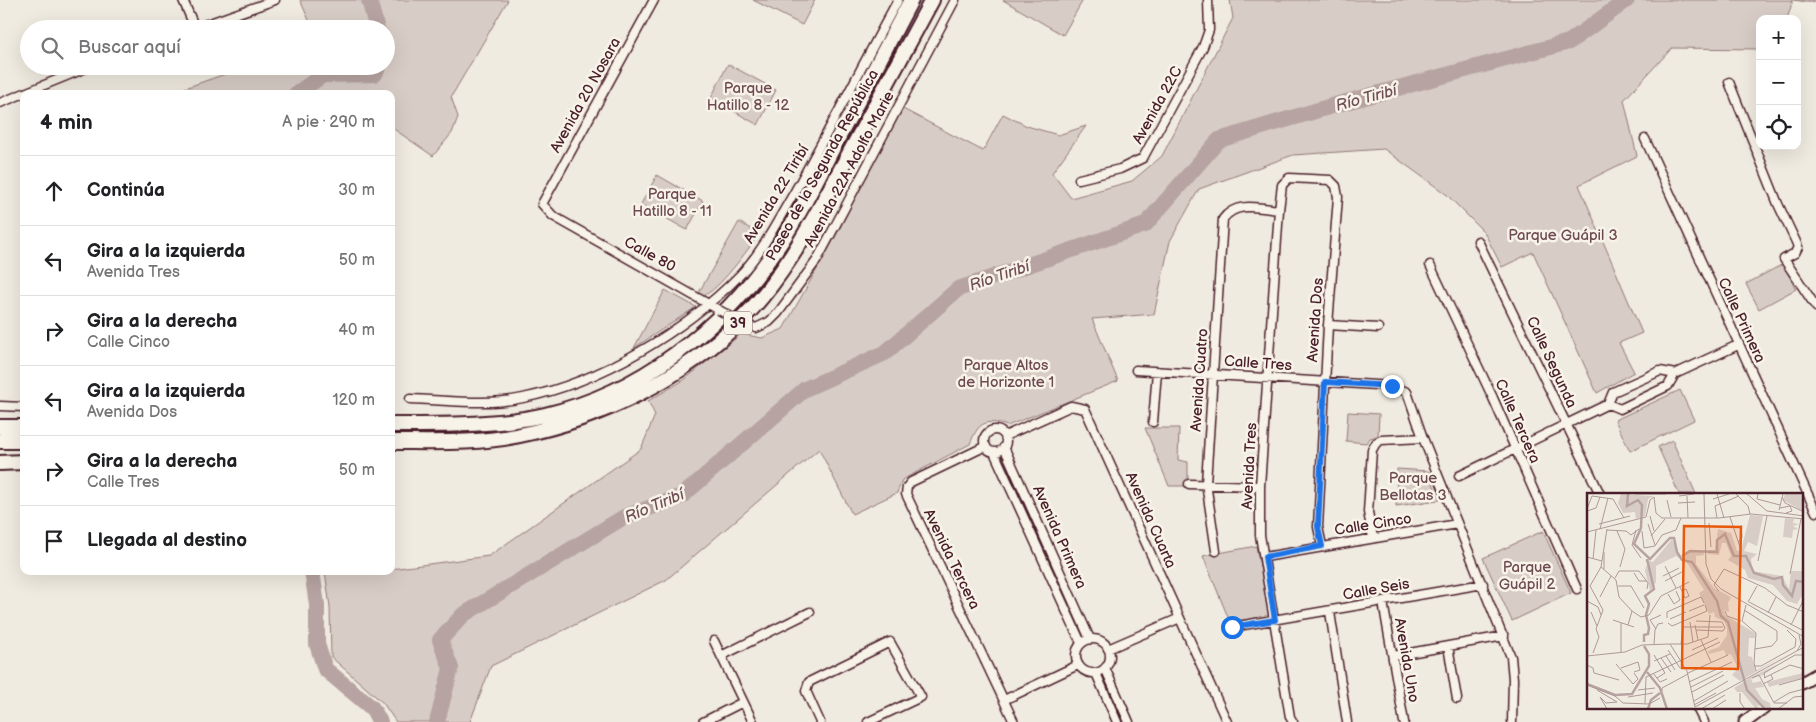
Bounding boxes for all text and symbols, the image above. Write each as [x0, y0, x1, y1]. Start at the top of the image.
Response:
map controls [1756, 15, 1801, 150]
button: + [1756, 15, 1801, 60]
search box [20, 20, 395, 75]
icon: search [38, 34, 66, 62]
street label: Avenida 20 Nosara [546, 34, 625, 156]
text: Buscar aquí [78, 36, 181, 59]
button: − [1756, 60, 1801, 105]
street label: Avenida 22C [1128, 63, 1187, 148]
street label: Paseo de la Segunda República [762, 66, 883, 264]
park label: Parque Hatillo 8 - 12 [707, 79, 789, 115]
water label: Río Tiribí [1334, 81, 1401, 116]
street label: Avenida 22A Adolfo Marie [800, 88, 899, 250]
button: locate [1756, 105, 1801, 150]
text: 4 min [40, 110, 93, 135]
text: A pie · 290 m [282, 113, 375, 132]
street label: Avenida 22 Tiribí [739, 141, 814, 247]
icon: ahead [40, 177, 68, 205]
text: Continúa [87, 179, 165, 202]
text: 30 m [338, 181, 375, 200]
park label: Parque Hatillo 8 - 11 [632, 185, 712, 221]
park label: Parque Guápil 3 [1508, 226, 1618, 245]
street label: Calle 80 [621, 232, 679, 276]
text: Gira a la izquierda [87, 240, 245, 263]
icon: left [40, 247, 68, 275]
text: 50 m [339, 251, 375, 270]
water label: Río Tiribí [967, 257, 1034, 296]
text: Avenida Tres [87, 263, 180, 282]
street label: Calle Primera [1714, 275, 1770, 366]
street label: Avenida Dos [1303, 277, 1328, 363]
text: Gira a la derecha [87, 310, 237, 333]
road number: 39 [724, 312, 752, 334]
street label: Calle Segunda [1522, 313, 1581, 411]
icon: right [40, 317, 68, 345]
text: 40 m [338, 321, 375, 340]
street label: Avenida Cuatro [1186, 328, 1213, 432]
text: Calle Cinco [87, 333, 170, 352]
street label: Calle Tres [1223, 352, 1293, 375]
park label: Parque Altos de Horizonte 1 [958, 356, 1054, 392]
route end [1381, 375, 1404, 398]
street label: Calle Tercera [1491, 376, 1545, 466]
text: Gira a la izquierda [87, 380, 245, 403]
icon: left [40, 387, 68, 415]
text: 120 m [332, 391, 375, 410]
text: Avenida Dos [87, 403, 177, 422]
street label: Avenida Tres [1238, 421, 1261, 510]
text: Gira a la derecha [87, 450, 237, 473]
icon: right [40, 457, 68, 485]
text: 50 m [339, 461, 375, 480]
street label: Avenida Cuarta [1121, 469, 1180, 571]
park label: Parque Bellotas 3 [1379, 469, 1447, 505]
text: Calle Tres [87, 473, 159, 492]
street label: Avenida Primera [1028, 483, 1091, 592]
water label: Río Tiribí [622, 485, 689, 527]
inset map [1587, 493, 1804, 710]
street label: Avenida Tercera [919, 506, 984, 613]
street label: Calle Cinco [1333, 509, 1413, 540]
icon: arrive [40, 527, 68, 555]
text: Llegada al destino [87, 529, 247, 552]
park label: Parque Guápil 2 [1499, 558, 1555, 594]
street label: Calle Seis [1341, 574, 1411, 605]
route start [1221, 616, 1244, 639]
street label: Avenida Uno [1390, 616, 1423, 704]

